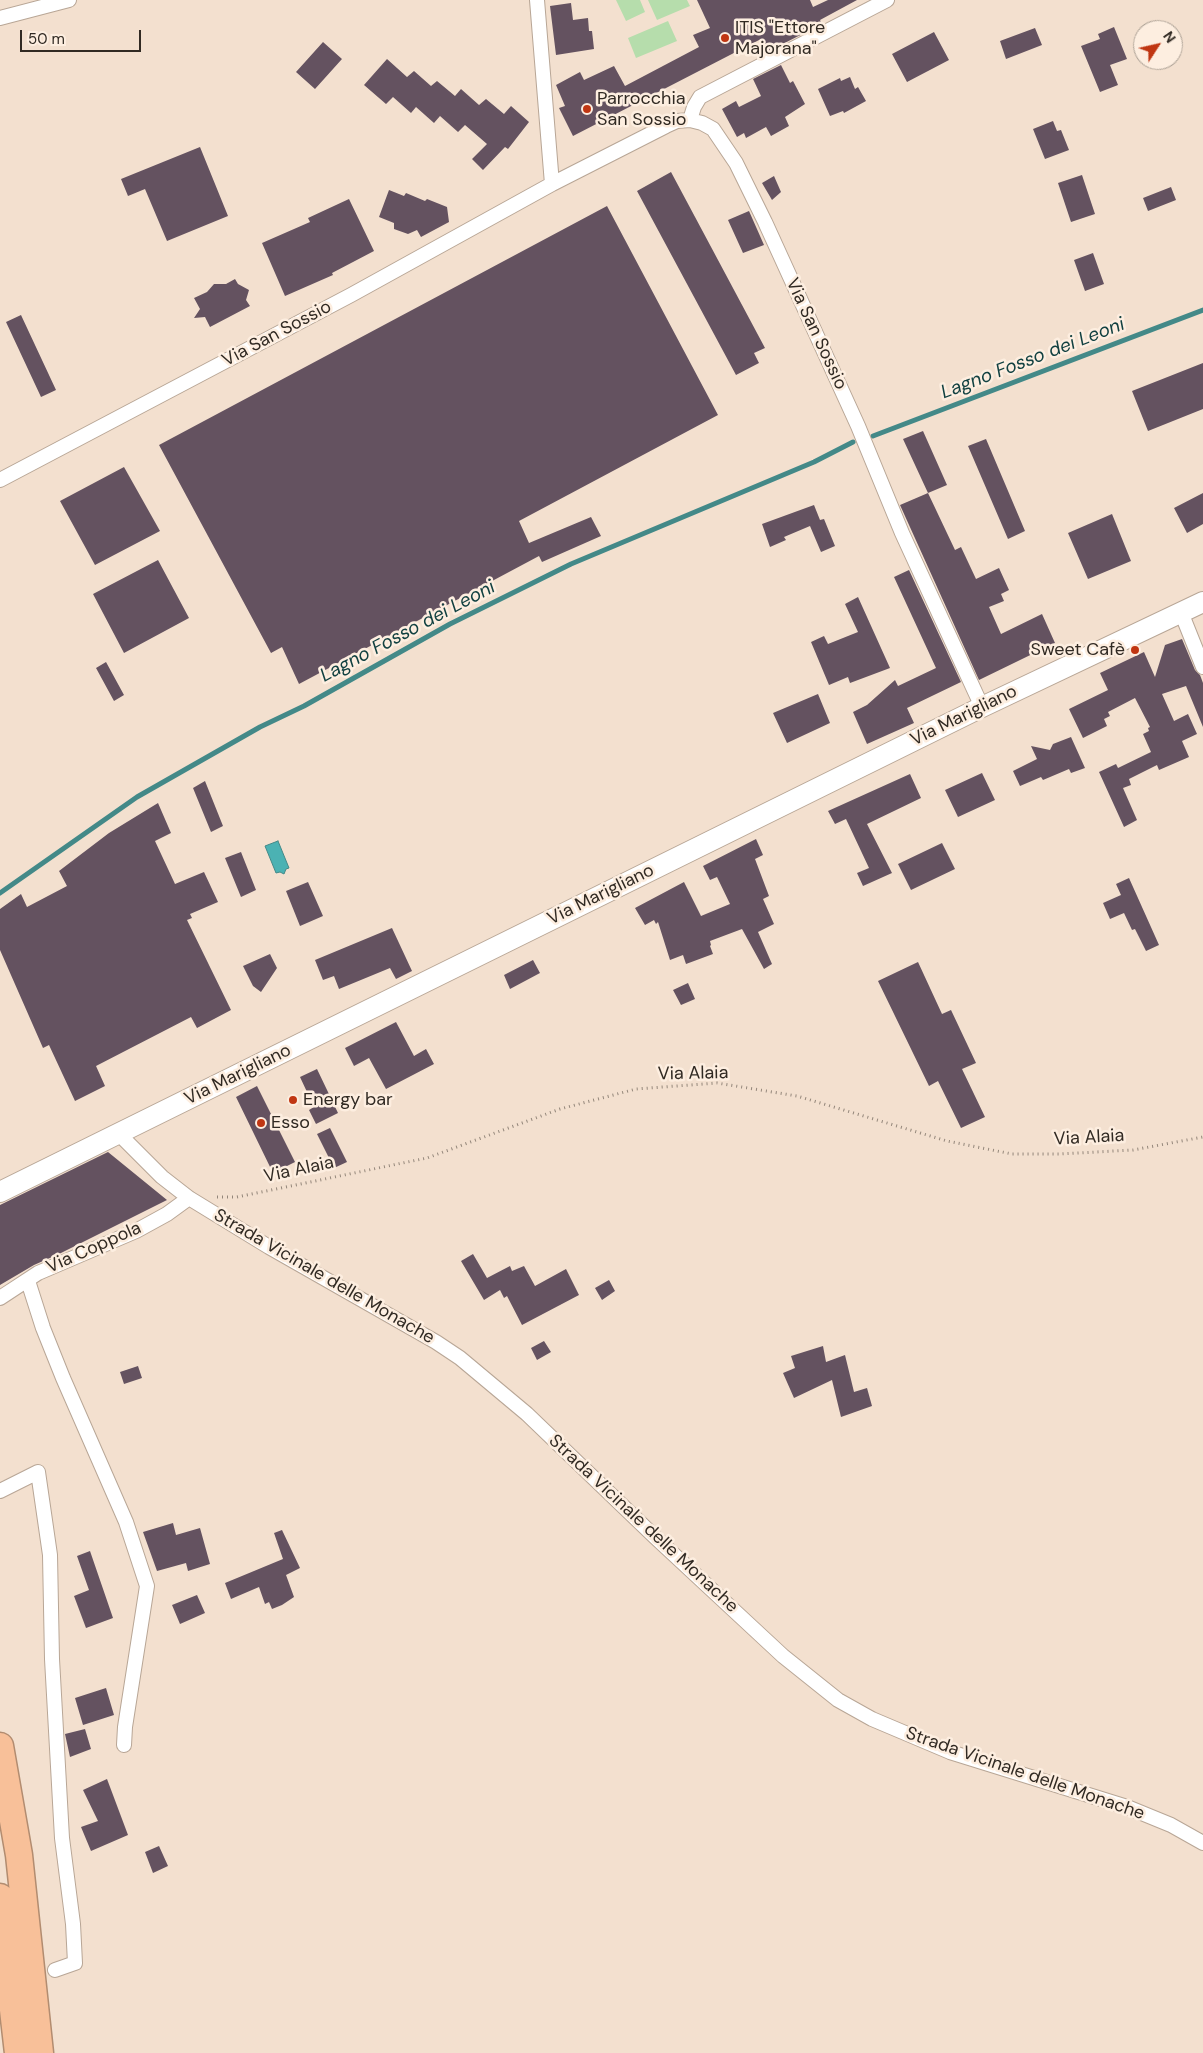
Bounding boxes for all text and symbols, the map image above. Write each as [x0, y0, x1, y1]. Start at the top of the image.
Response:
place label: ITIS "Ettore Majorana" [735, 17, 825, 59]
scale bar [22, 20, 144, 52]
north arrow [1133, 20, 1183, 70]
text: N [1159, 28, 1180, 46]
text: 50 m [28, 29, 65, 49]
marker: ITIS "Ettore Majorana" [719, 32, 731, 44]
place label: Parrocchia San Sossio [597, 88, 687, 130]
marker: Parrocchia San Sossio [581, 103, 593, 115]
street label: Via San Sossio [781, 275, 851, 393]
street label: Via San Sossio [219, 296, 335, 372]
water label: Lagno Fosso dei Leoni [938, 313, 1128, 405]
water label: Lagno Fosso dei Leoni [317, 576, 499, 688]
place label: Sweet Cafè [1031, 639, 1125, 661]
marker: Sweet Cafè [1129, 644, 1141, 656]
street label: Via Marigliano [907, 681, 1021, 751]
street label: Via Marigliano [544, 860, 658, 930]
street label: Via Marigliano [181, 1040, 295, 1110]
street label: Via Alaia [657, 1063, 729, 1085]
place label: Energy bar [303, 1089, 393, 1111]
marker: Energy bar [287, 1094, 299, 1106]
place label: Esso [271, 1112, 310, 1134]
marker: Esso [255, 1117, 267, 1129]
street label: Via Alaia [1053, 1125, 1125, 1151]
street label: Via Alaia [262, 1152, 336, 1188]
street label: Strada Vicinale delle Monache [210, 1205, 438, 1349]
street label: Via Coppola [43, 1217, 145, 1279]
street label: Strada Vicinale delle Monache [544, 1430, 742, 1618]
street label: Strada Vicinale delle Monache [903, 1723, 1147, 1825]

